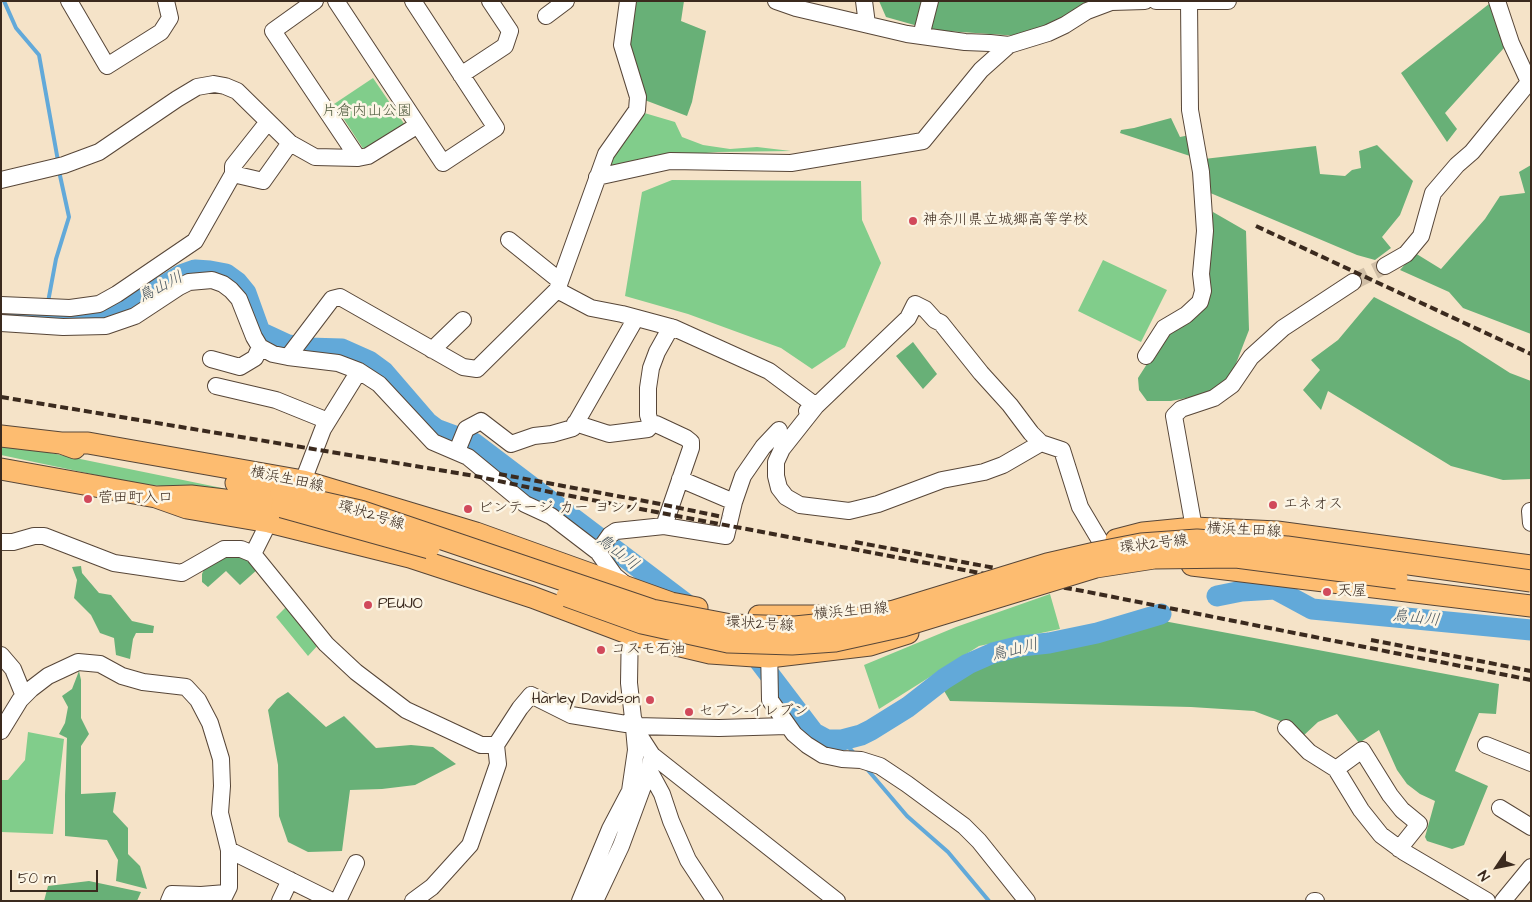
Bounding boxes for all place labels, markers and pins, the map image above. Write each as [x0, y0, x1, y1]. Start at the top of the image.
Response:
place label: 神奈川県立城郷高等学校 [923, 212, 1088, 230]
marker: 神奈川県立城郷高等学校 [907, 215, 919, 227]
place label: 菅田町入口 [98, 490, 173, 508]
marker: 菅田町入口 [82, 493, 94, 505]
place label: エネオス [1283, 496, 1343, 514]
marker: エネオス [1267, 499, 1279, 511]
place label: ビンテージ カー ヨシノ [478, 500, 640, 518]
marker: ビンテージ カー ヨシノ [462, 503, 474, 515]
place label: 天屋 [1337, 583, 1367, 601]
marker: 天屋 [1321, 586, 1333, 598]
place label: PEUJO [378, 596, 423, 614]
marker: PEUJO [362, 599, 374, 611]
place label: コスモ石油 [611, 641, 686, 659]
marker: コスモ石油 [595, 644, 607, 656]
place label: Harley Davidson [532, 691, 640, 709]
marker: Harley Davidson [644, 694, 656, 706]
place label: セブン-イレブン [699, 703, 809, 721]
marker: セブン-イレブン [683, 706, 695, 718]

